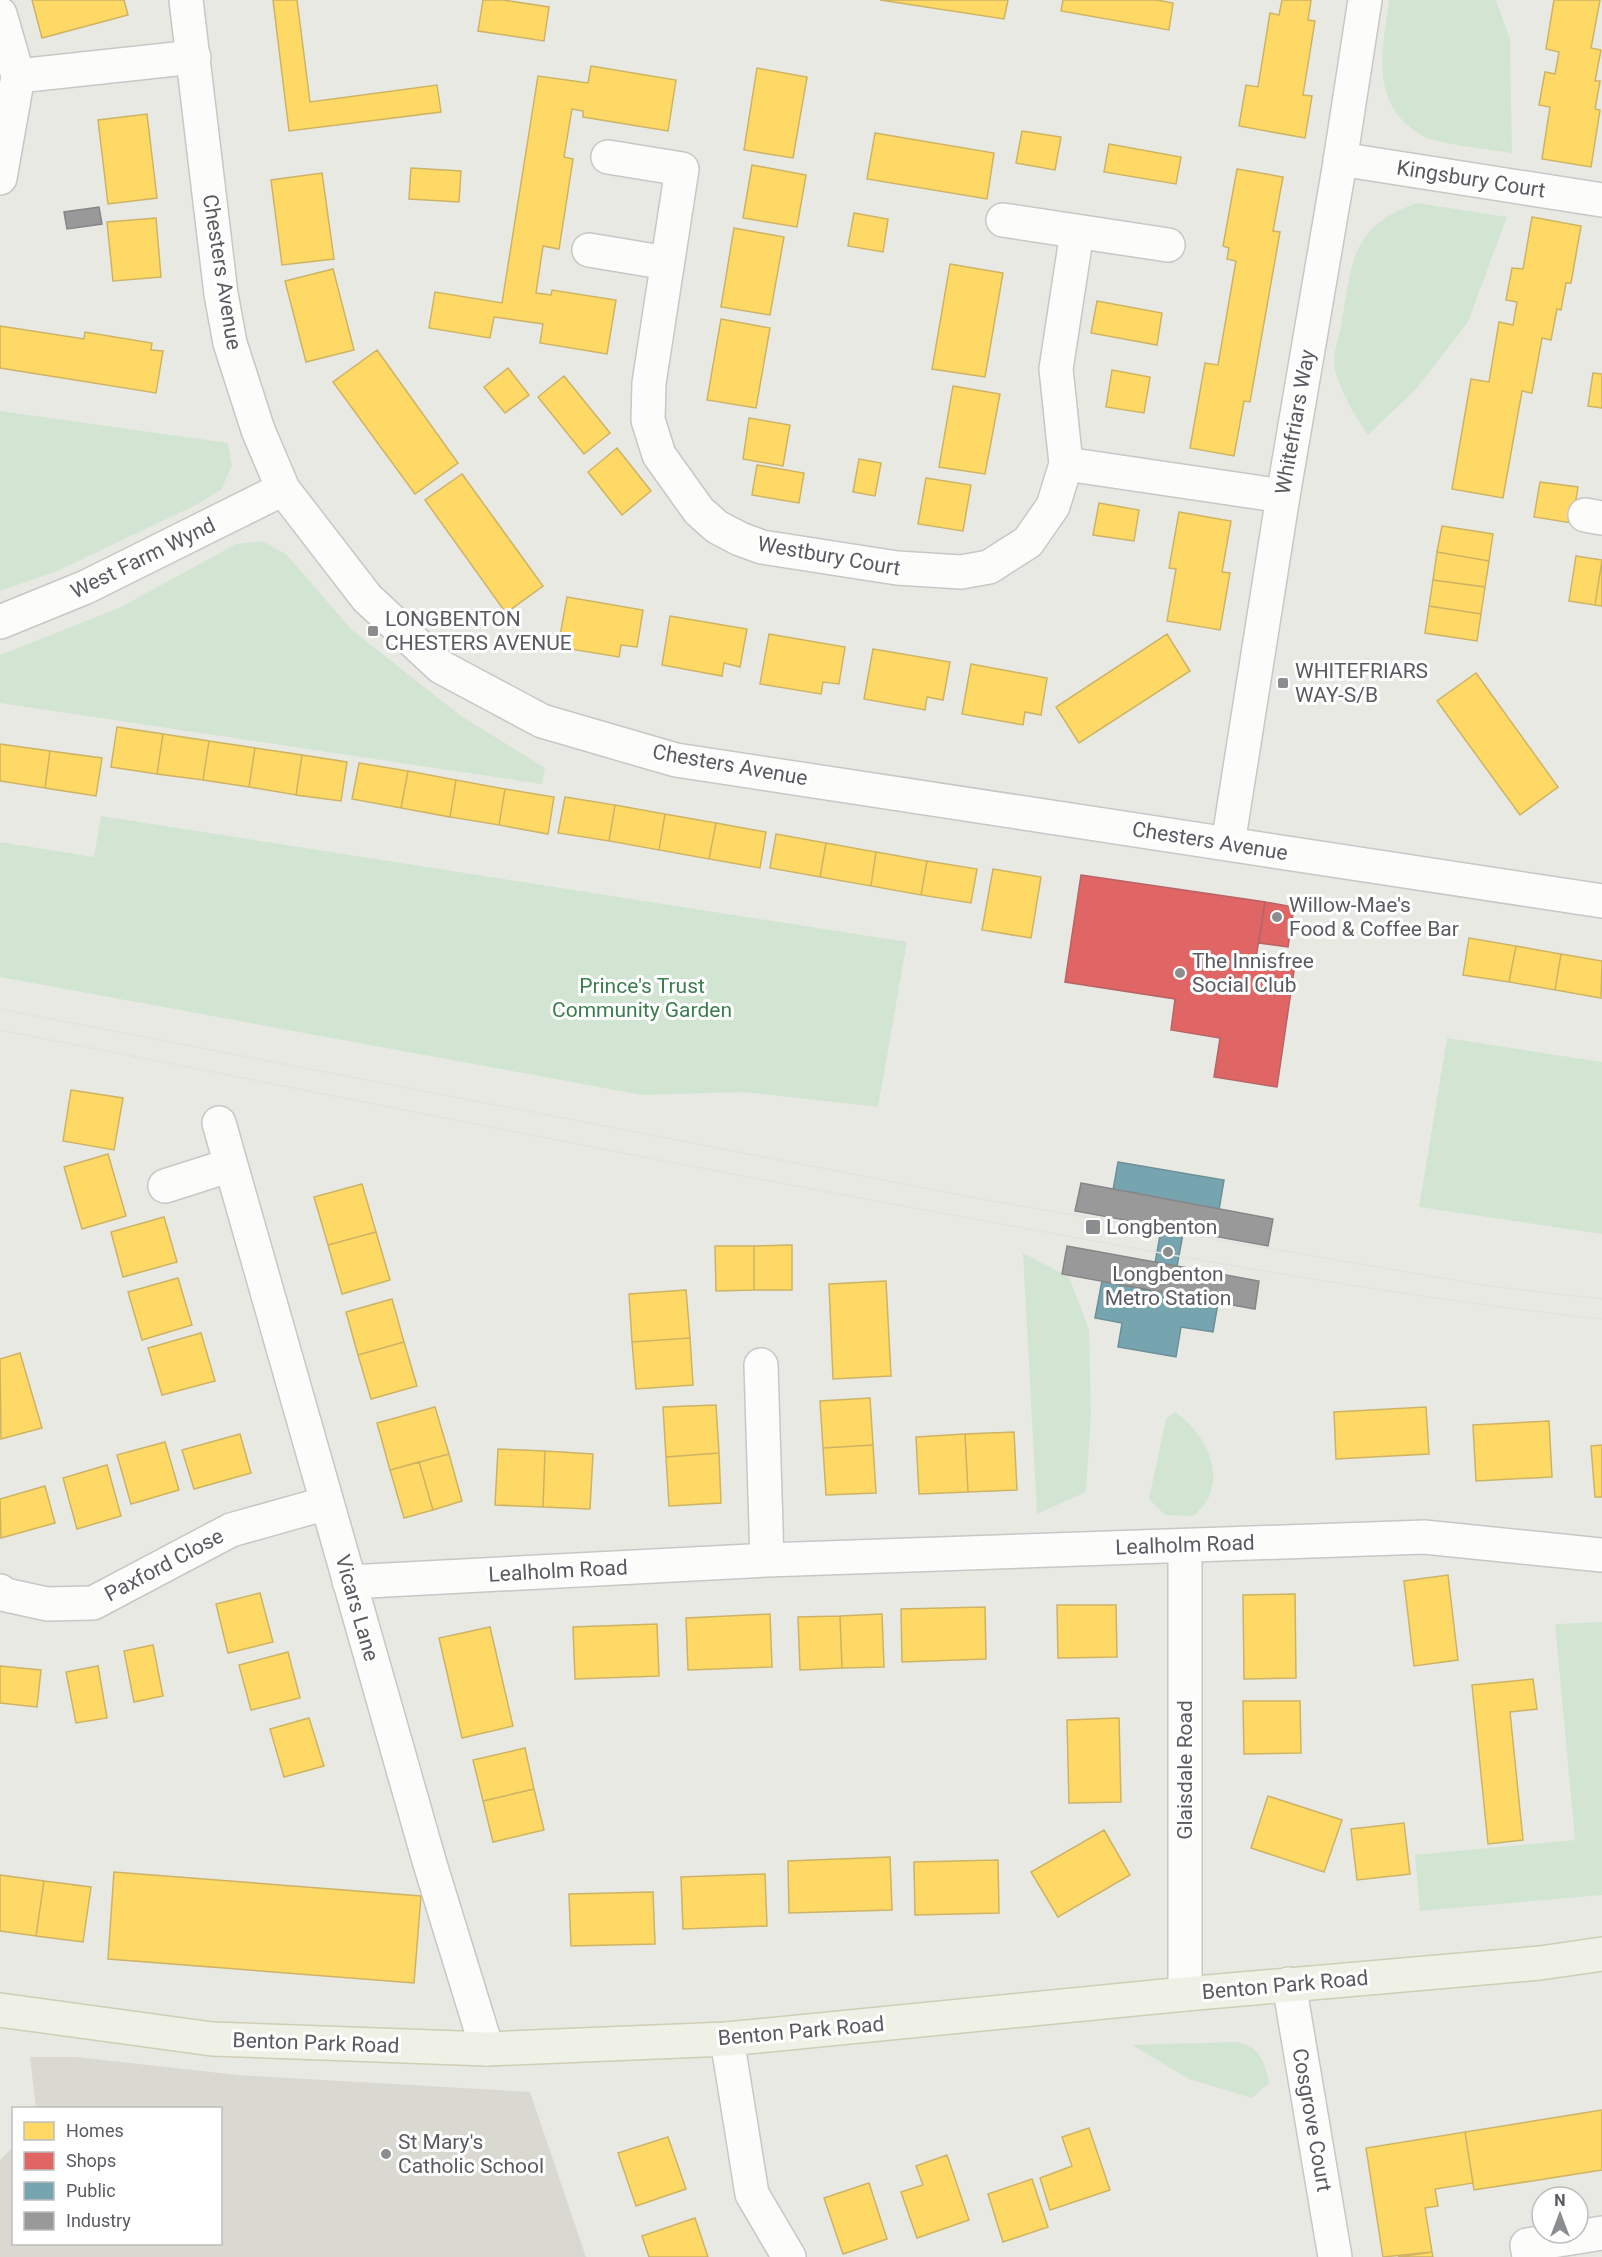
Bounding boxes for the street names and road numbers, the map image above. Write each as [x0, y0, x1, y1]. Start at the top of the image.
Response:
street label: Kingsbury Court [1395, 155, 1547, 203]
street label: Chesters Avenue [198, 193, 246, 351]
street label: Whitefriars Way [1270, 348, 1320, 496]
street label: West Farm Wynd [67, 513, 219, 603]
street label: Westbury Court [756, 532, 902, 580]
street label: Chesters Avenue [651, 740, 809, 790]
street label: Chesters Avenue [1131, 817, 1289, 865]
street label: Paxford Close [101, 1524, 227, 1606]
street label: Lealholm Road [1115, 1531, 1255, 1559]
street label: Vicars Lane [330, 1552, 384, 1664]
street label: Lealholm Road [488, 1555, 628, 1587]
street label: Glaisdale Road [1173, 1700, 1197, 1840]
street label: Benton Park Road [1201, 1966, 1369, 2004]
street label: Benton Park Road [717, 2012, 885, 2050]
street label: Benton Park Road [232, 2028, 400, 2058]
street label: Cosgrove Court [1288, 2046, 1336, 2194]

